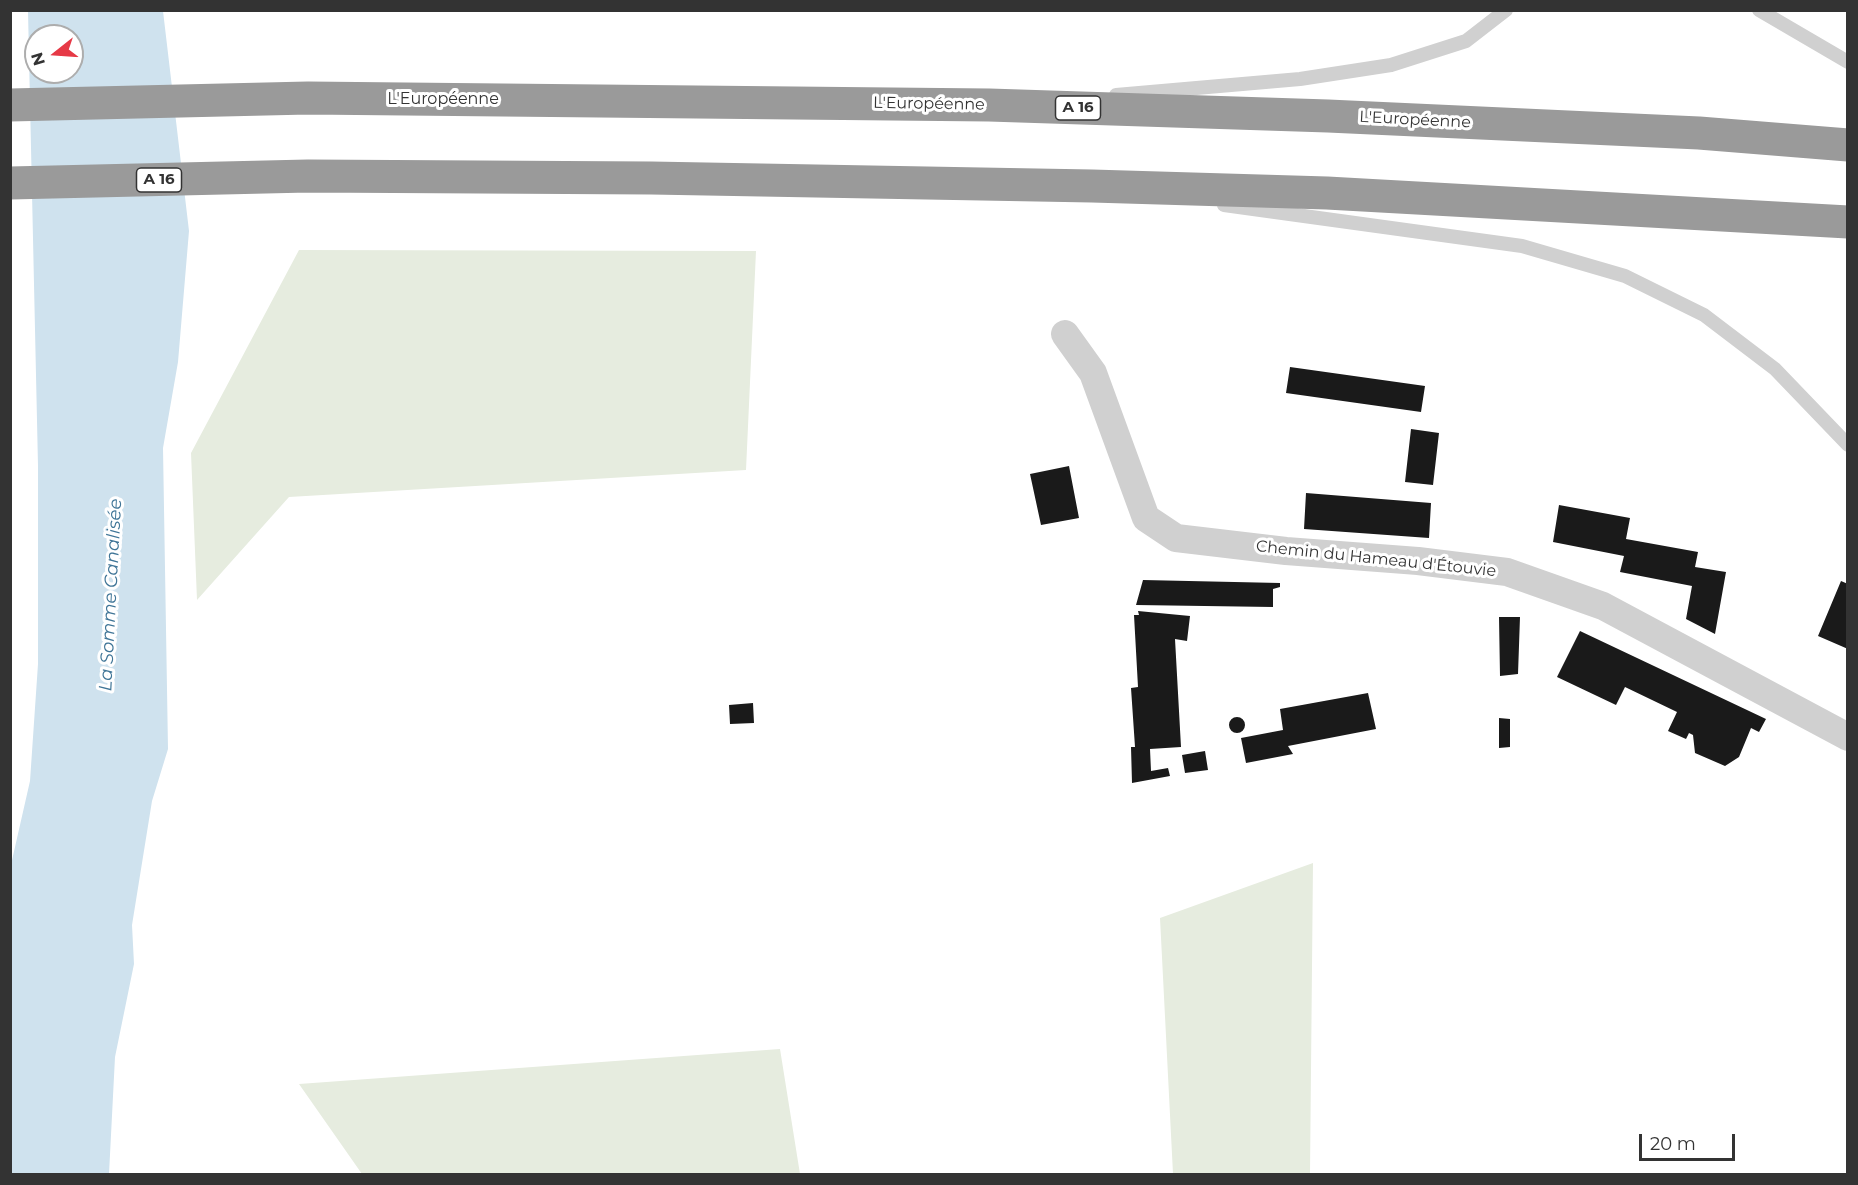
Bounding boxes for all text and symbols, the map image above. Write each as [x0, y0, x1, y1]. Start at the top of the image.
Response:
north arrow [24, 24, 84, 84]
text: N [27, 50, 49, 68]
street label: L'Européenne [387, 89, 499, 109]
street label: L'Européenne [873, 93, 985, 115]
road number: A 16 [1056, 96, 1100, 120]
street label: L'Européenne [1359, 107, 1471, 133]
road number: A 16 [136, 168, 182, 192]
water label: La Somme Canalisée [95, 498, 127, 692]
street label: Chemin du Hameau d'Étouvie [1255, 537, 1497, 581]
scale bar [1642, 1122, 1738, 1160]
text: 20 m [1650, 1133, 1696, 1155]

